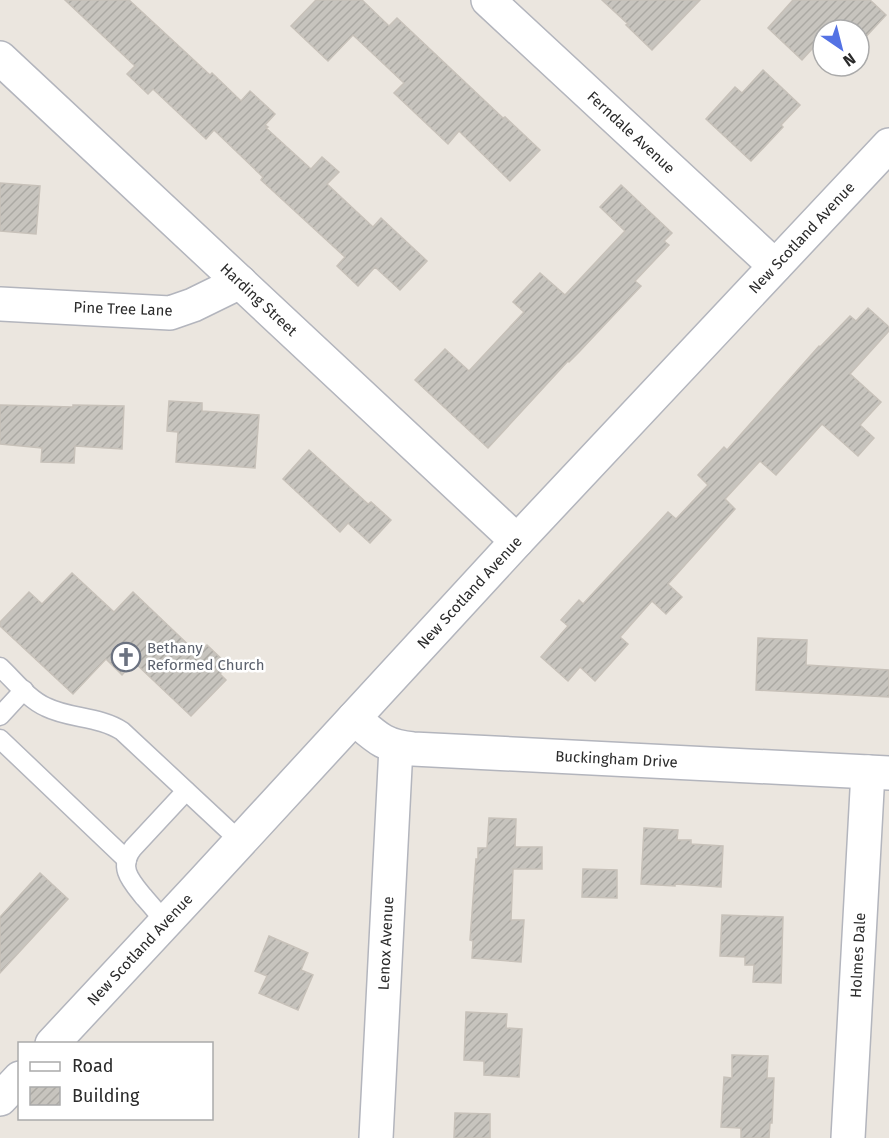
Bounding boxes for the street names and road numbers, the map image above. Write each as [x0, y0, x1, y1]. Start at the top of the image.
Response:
street label: Ferndale Avenue [583, 88, 679, 178]
street label: New Scotland Avenue [745, 178, 858, 297]
street label: Harding Street [217, 260, 301, 340]
street label: Pine Tree Lane [73, 298, 173, 320]
street label: New Scotland Avenue [413, 533, 526, 652]
street label: Buckingham Drive [555, 747, 678, 771]
street label: New Scotland Avenue [83, 890, 196, 1009]
street label: Lenox Avenue [375, 896, 397, 991]
street label: Holmes Dale [847, 912, 869, 998]

